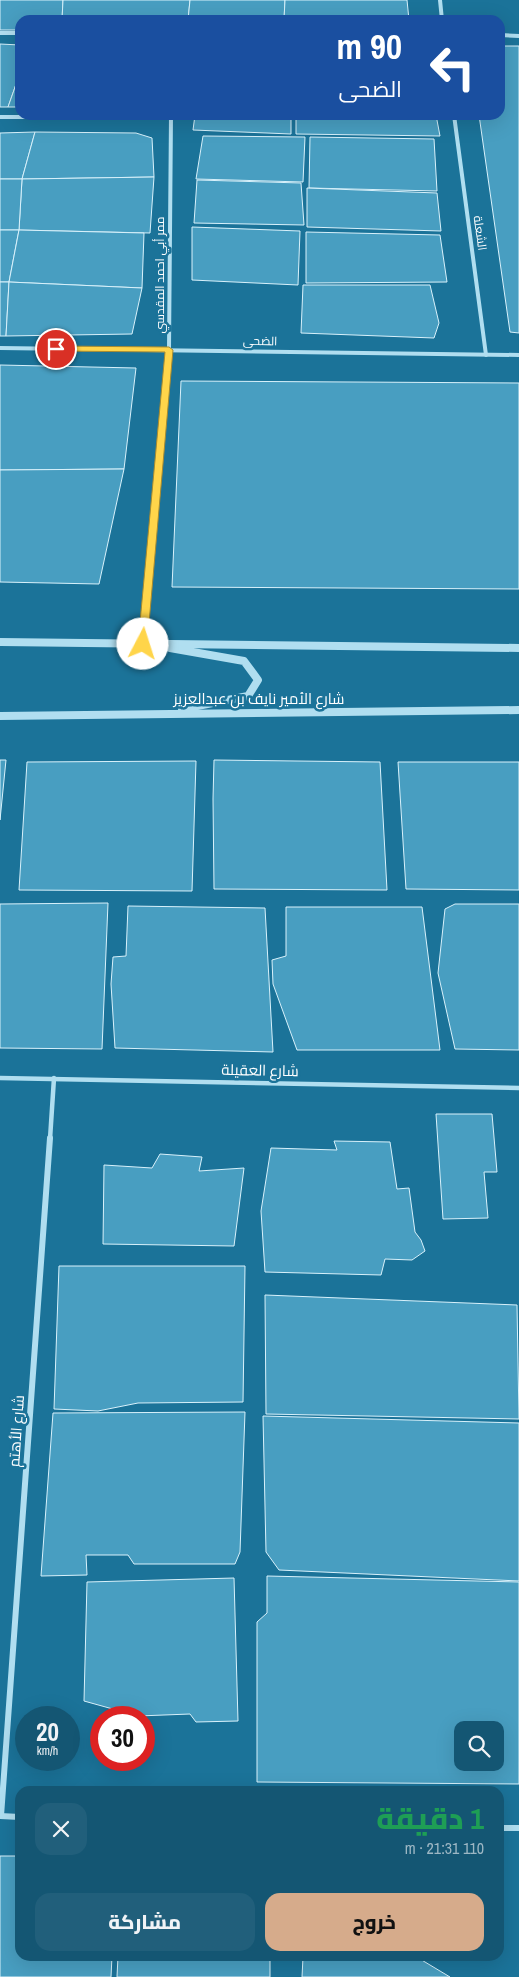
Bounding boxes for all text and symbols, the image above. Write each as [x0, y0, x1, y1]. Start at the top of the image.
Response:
text: 90 m [337, 23, 402, 70]
icon: left [420, 35, 485, 100]
text: الضحى [339, 74, 402, 104]
street label: الشعلة [470, 215, 490, 251]
street label: ممر أبي احمد المقدسي [152, 216, 170, 334]
pin [35, 328, 77, 370]
street label: الضحى [243, 333, 277, 349]
icon: arrive [42, 335, 70, 363]
position arrow [116, 617, 168, 669]
street label: شارع الأمير نايف بن عبدالعزيز [173, 688, 344, 710]
street label: شارع العقيلة [221, 1059, 299, 1082]
street label: شارع الأهتم [3, 1394, 30, 1468]
speed limit sign: 30 [90, 1706, 155, 1771]
text: 20 [36, 1715, 59, 1749]
map controls [454, 1721, 504, 1771]
button: search [454, 1721, 504, 1771]
text: km/h [37, 1743, 58, 1759]
text: 1 دقيقة [376, 1798, 484, 1838]
button: close [35, 1803, 87, 1855]
text: 110 m · 21:31 [405, 1837, 484, 1859]
button: مشاركة [35, 1893, 255, 1951]
button: خروج [265, 1893, 484, 1951]

